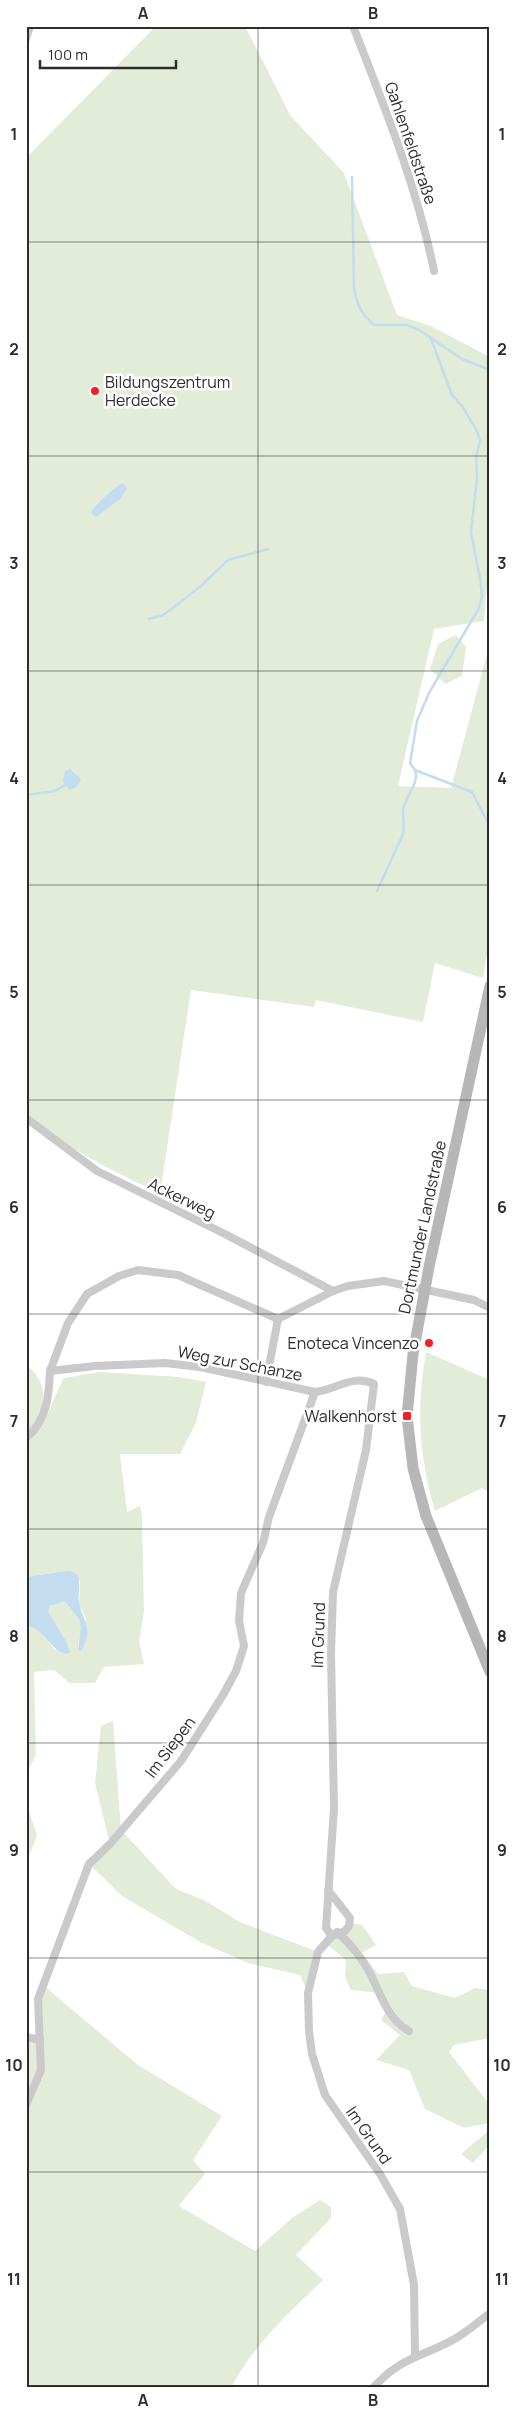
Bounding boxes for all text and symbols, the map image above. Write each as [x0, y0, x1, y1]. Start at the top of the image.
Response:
text: A [138, 2, 149, 24]
text: B [368, 2, 378, 24]
scale bar [40, 38, 176, 70]
text: 100 m [48, 44, 88, 65]
street label: Gahlenfeldstraße [380, 79, 442, 207]
text: 1 [10, 123, 18, 145]
text: 1 [498, 123, 506, 145]
text: 2 [9, 338, 19, 360]
text: 2 [497, 338, 507, 360]
place label: Bildungszentrum Herdecke [105, 371, 230, 411]
marker: Bildungszentrum Herdecke [89, 385, 101, 397]
text: 3 [9, 552, 19, 574]
text: 3 [497, 552, 507, 574]
text: 4 [9, 767, 19, 789]
text: 4 [497, 767, 507, 789]
text: 5 [9, 981, 19, 1003]
text: 5 [497, 981, 507, 1003]
street label: Dortmunder Landstraße [393, 1138, 451, 1316]
street label: Ackerweg [145, 1172, 219, 1224]
text: 6 [9, 1196, 19, 1218]
text: 6 [497, 1196, 507, 1218]
place label: Enoteca Vincenzo [288, 1332, 419, 1354]
marker: Enoteca Vincenzo [423, 1337, 435, 1349]
street label: Weg zur Schanze [176, 1340, 304, 1386]
place label: Walkenhorst [305, 1405, 397, 1427]
text: 7 [10, 1410, 18, 1432]
marker: Walkenhorst [401, 1410, 413, 1422]
text: 7 [498, 1410, 506, 1432]
street label: Im Grund [306, 1602, 330, 1668]
text: 8 [9, 1625, 19, 1647]
text: 8 [497, 1625, 507, 1647]
street label: Im Siepen [140, 1712, 200, 1782]
text: 9 [9, 1839, 19, 1861]
text: 9 [497, 1839, 507, 1861]
text: 10 [5, 2054, 23, 2076]
text: 10 [493, 2054, 511, 2076]
street label: Im Grund [341, 2102, 397, 2168]
text: 11 [7, 2268, 21, 2290]
text: 11 [495, 2268, 509, 2290]
text: A [138, 2389, 149, 2411]
text: B [368, 2389, 378, 2411]

